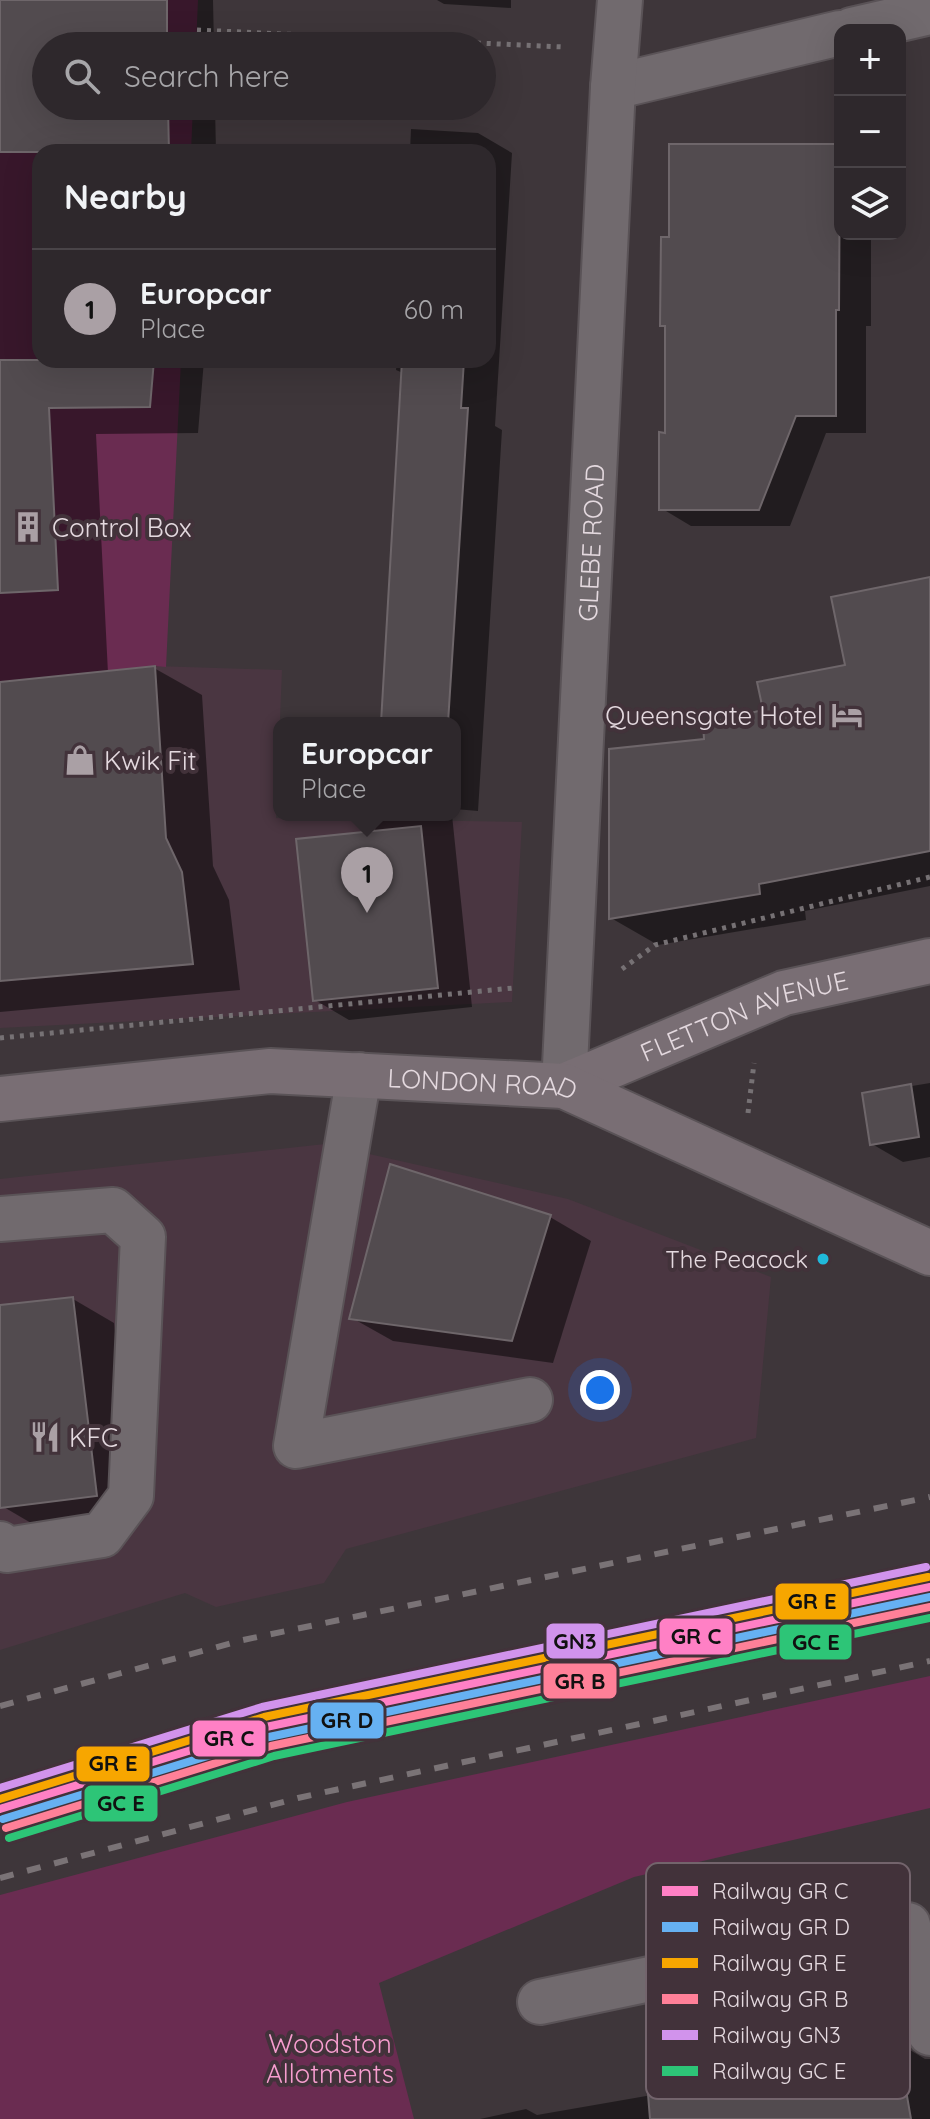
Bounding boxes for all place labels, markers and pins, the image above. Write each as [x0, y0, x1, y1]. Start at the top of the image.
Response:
building icon: Control Box [11, 510, 45, 544]
place label: Control Box [52, 511, 192, 544]
hotel icon: Queensgate Hotel [830, 698, 864, 732]
place label: Queensgate Hotel [605, 699, 823, 732]
shop icon: Kwik Fit [63, 743, 97, 777]
place label: Kwik Fit [104, 744, 196, 777]
pin: 1 [341, 847, 393, 913]
place label: The Peacock [665, 1244, 808, 1274]
marker: The Peacock [815, 1251, 831, 1267]
restaurant icon: KFC [28, 1420, 62, 1454]
place label: KFC [69, 1421, 118, 1454]

